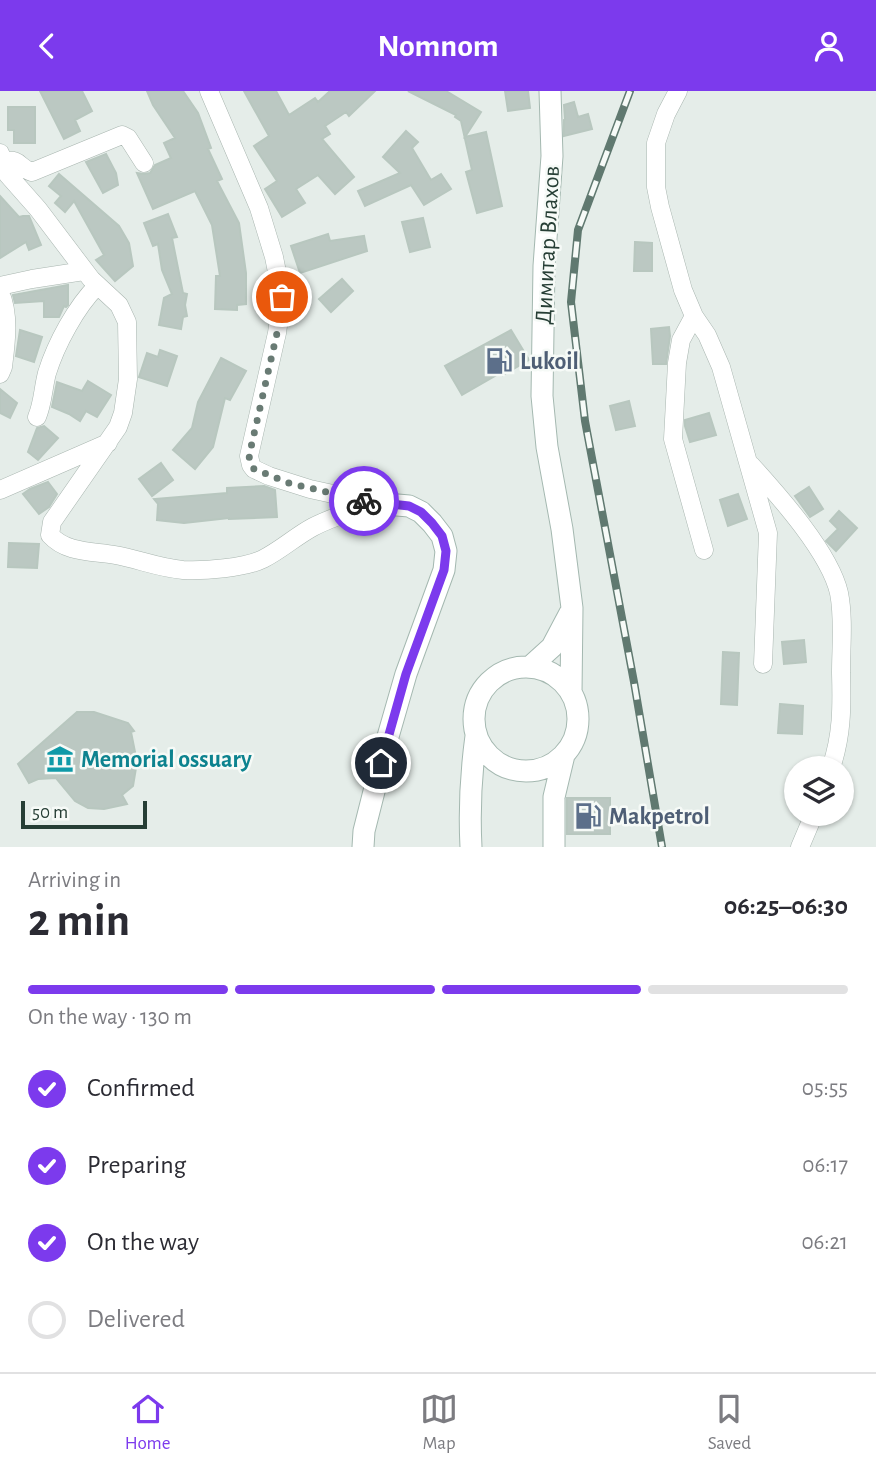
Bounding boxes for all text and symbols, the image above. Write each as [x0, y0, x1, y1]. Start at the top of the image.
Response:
icon: back [28, 27, 66, 65]
icon: person [810, 27, 848, 65]
text: Nomnom [377, 30, 499, 62]
street label: Димитар Влахов [532, 165, 564, 325]
pin [252, 267, 312, 327]
icon: bag [263, 278, 301, 316]
fuel station icon: Lukoil [484, 346, 514, 376]
place label: Lukoil [520, 350, 579, 374]
courier [329, 466, 399, 536]
icon: bike [345, 482, 383, 520]
pin [351, 733, 411, 793]
museum icon: Memorial ossuary [45, 744, 75, 774]
icon: home [362, 744, 400, 782]
place label: Memorial ossuary [81, 748, 252, 772]
map controls [784, 756, 854, 826]
button: layers [784, 756, 854, 826]
scale bar [21, 798, 147, 830]
fuel station icon: Makpetrol [573, 801, 603, 831]
text: 50 m [32, 803, 68, 822]
place label: Makpetrol [609, 805, 710, 829]
text: Arriving in [28, 869, 121, 892]
text: 06:25–06:30 [724, 893, 848, 919]
text: 2 min [28, 898, 130, 944]
text: On the way · 130 m [28, 1006, 192, 1029]
icon: check [28, 1070, 66, 1108]
text: Confirmed [87, 1075, 195, 1101]
text: 05:55 [802, 1077, 848, 1100]
icon: check [28, 1147, 66, 1185]
text: Preparing [87, 1152, 186, 1178]
text: 06:17 [802, 1154, 848, 1177]
icon: check [28, 1224, 66, 1262]
text: On the way [87, 1229, 199, 1255]
text: 06:21 [801, 1231, 848, 1254]
text: Delivered [87, 1306, 185, 1332]
tab: Home [125, 1390, 171, 1455]
tab: Map [420, 1390, 458, 1455]
tab: Saved [708, 1390, 751, 1455]

